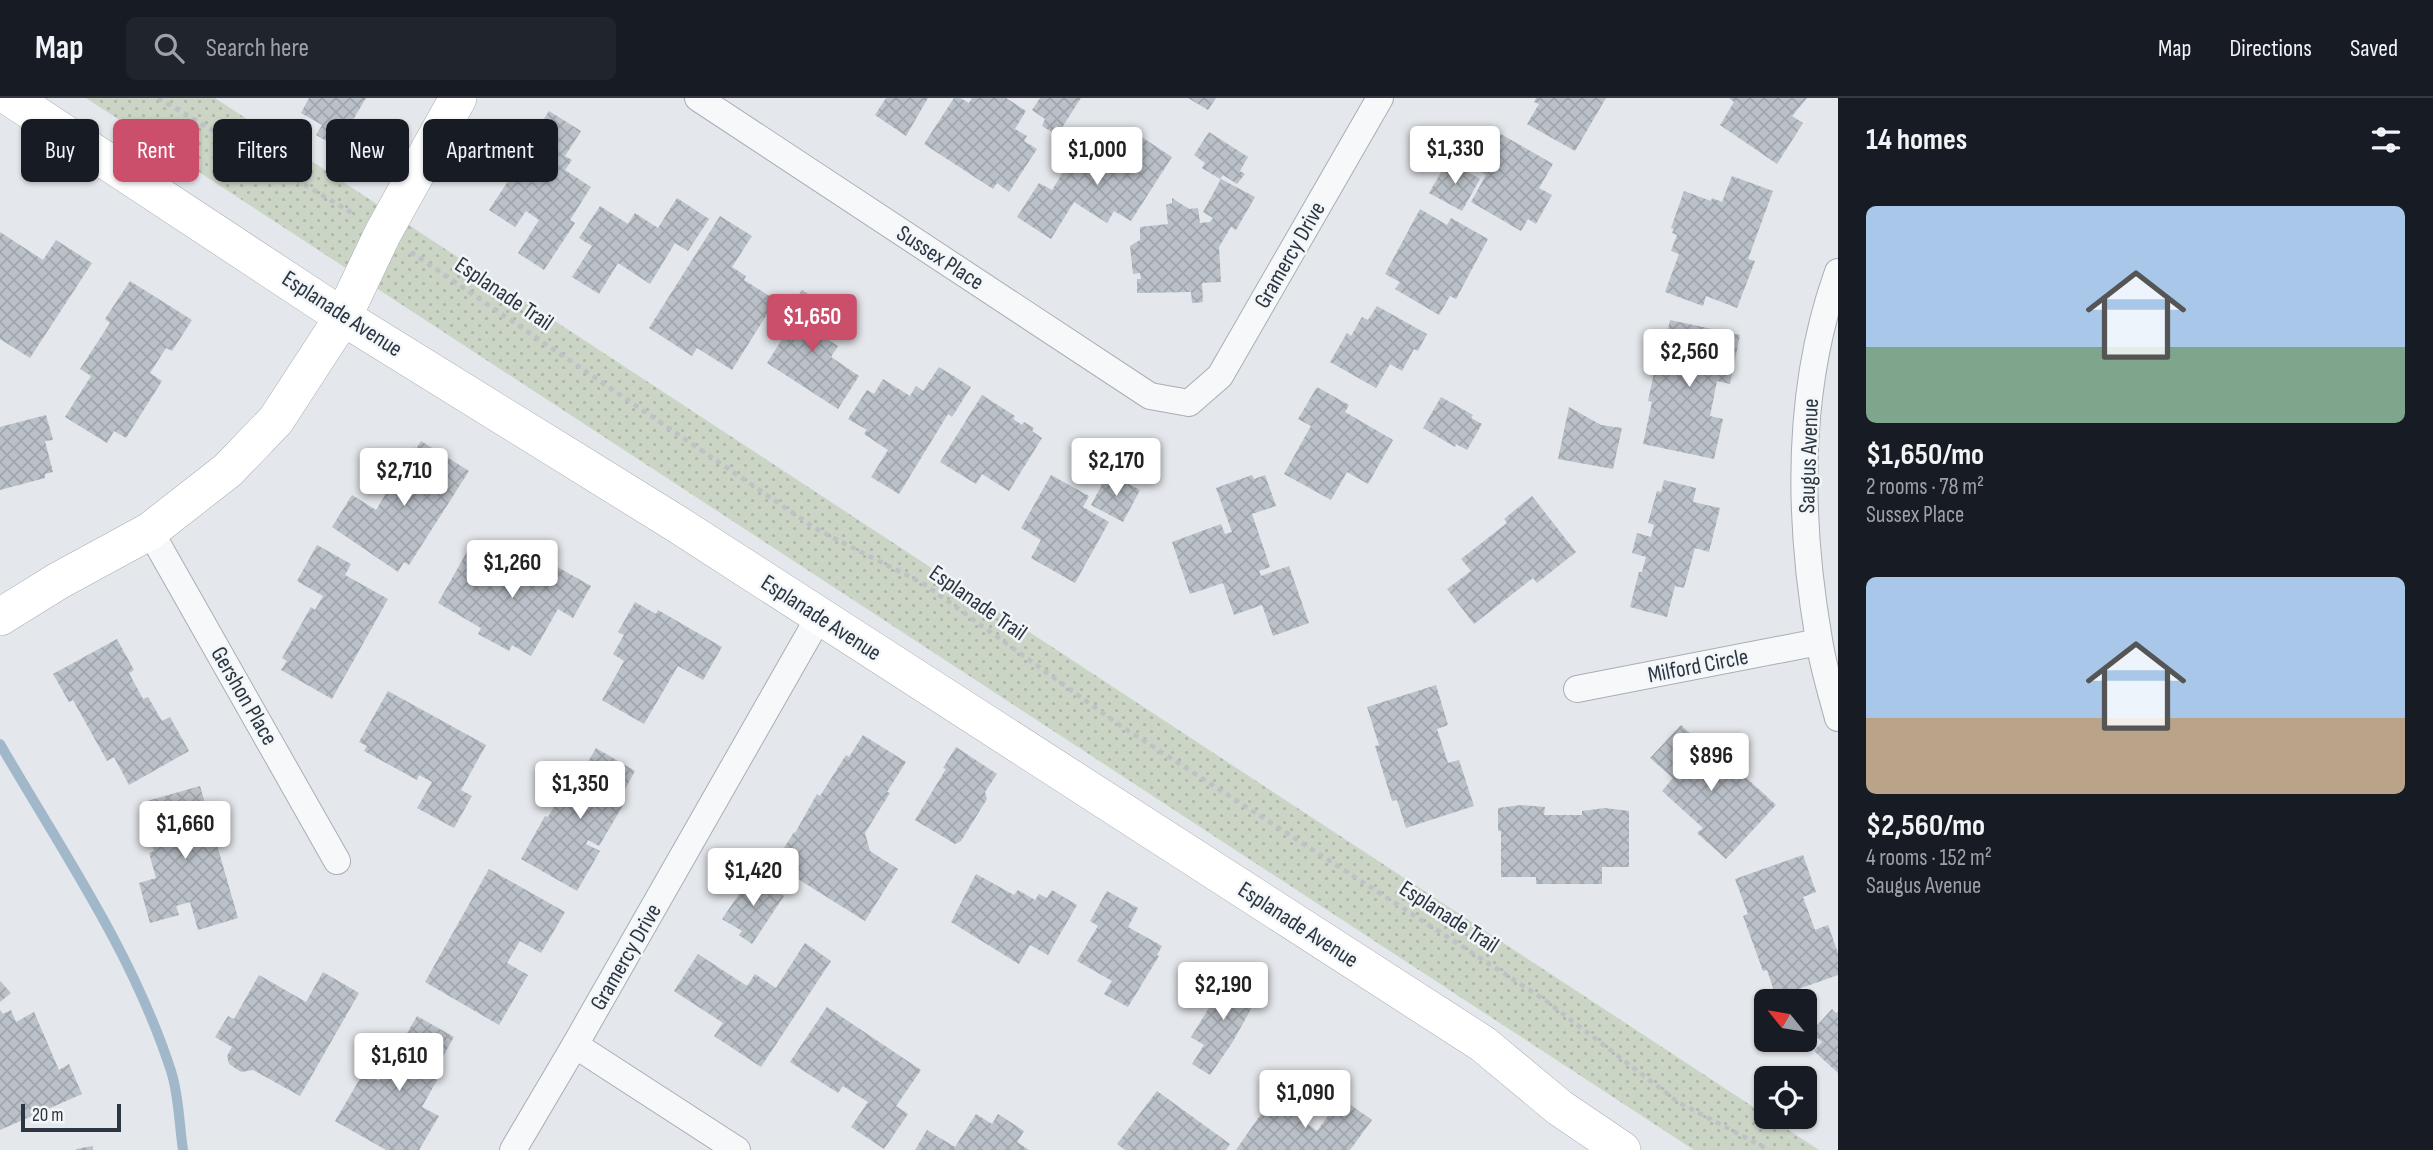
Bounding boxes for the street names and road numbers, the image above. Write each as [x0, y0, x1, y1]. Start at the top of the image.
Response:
street label: Gramercy Drive [1248, 197, 1332, 313]
street label: Sussex Place [891, 219, 989, 297]
street label: Esplanade Trail [449, 251, 559, 337]
street label: Esplanade Avenue [277, 265, 407, 363]
street label: Saugus Avenue [1793, 398, 1825, 514]
street label: Esplanade Trail [924, 559, 1032, 647]
street label: Esplanade Avenue [756, 569, 886, 667]
street label: Gershon Place [205, 642, 283, 750]
street label: Milford Circle [1645, 643, 1751, 689]
street label: Esplanade Trail [1394, 875, 1504, 959]
street label: Esplanade Avenue [1233, 876, 1363, 974]
street label: Gramercy Drive [584, 899, 668, 1015]

